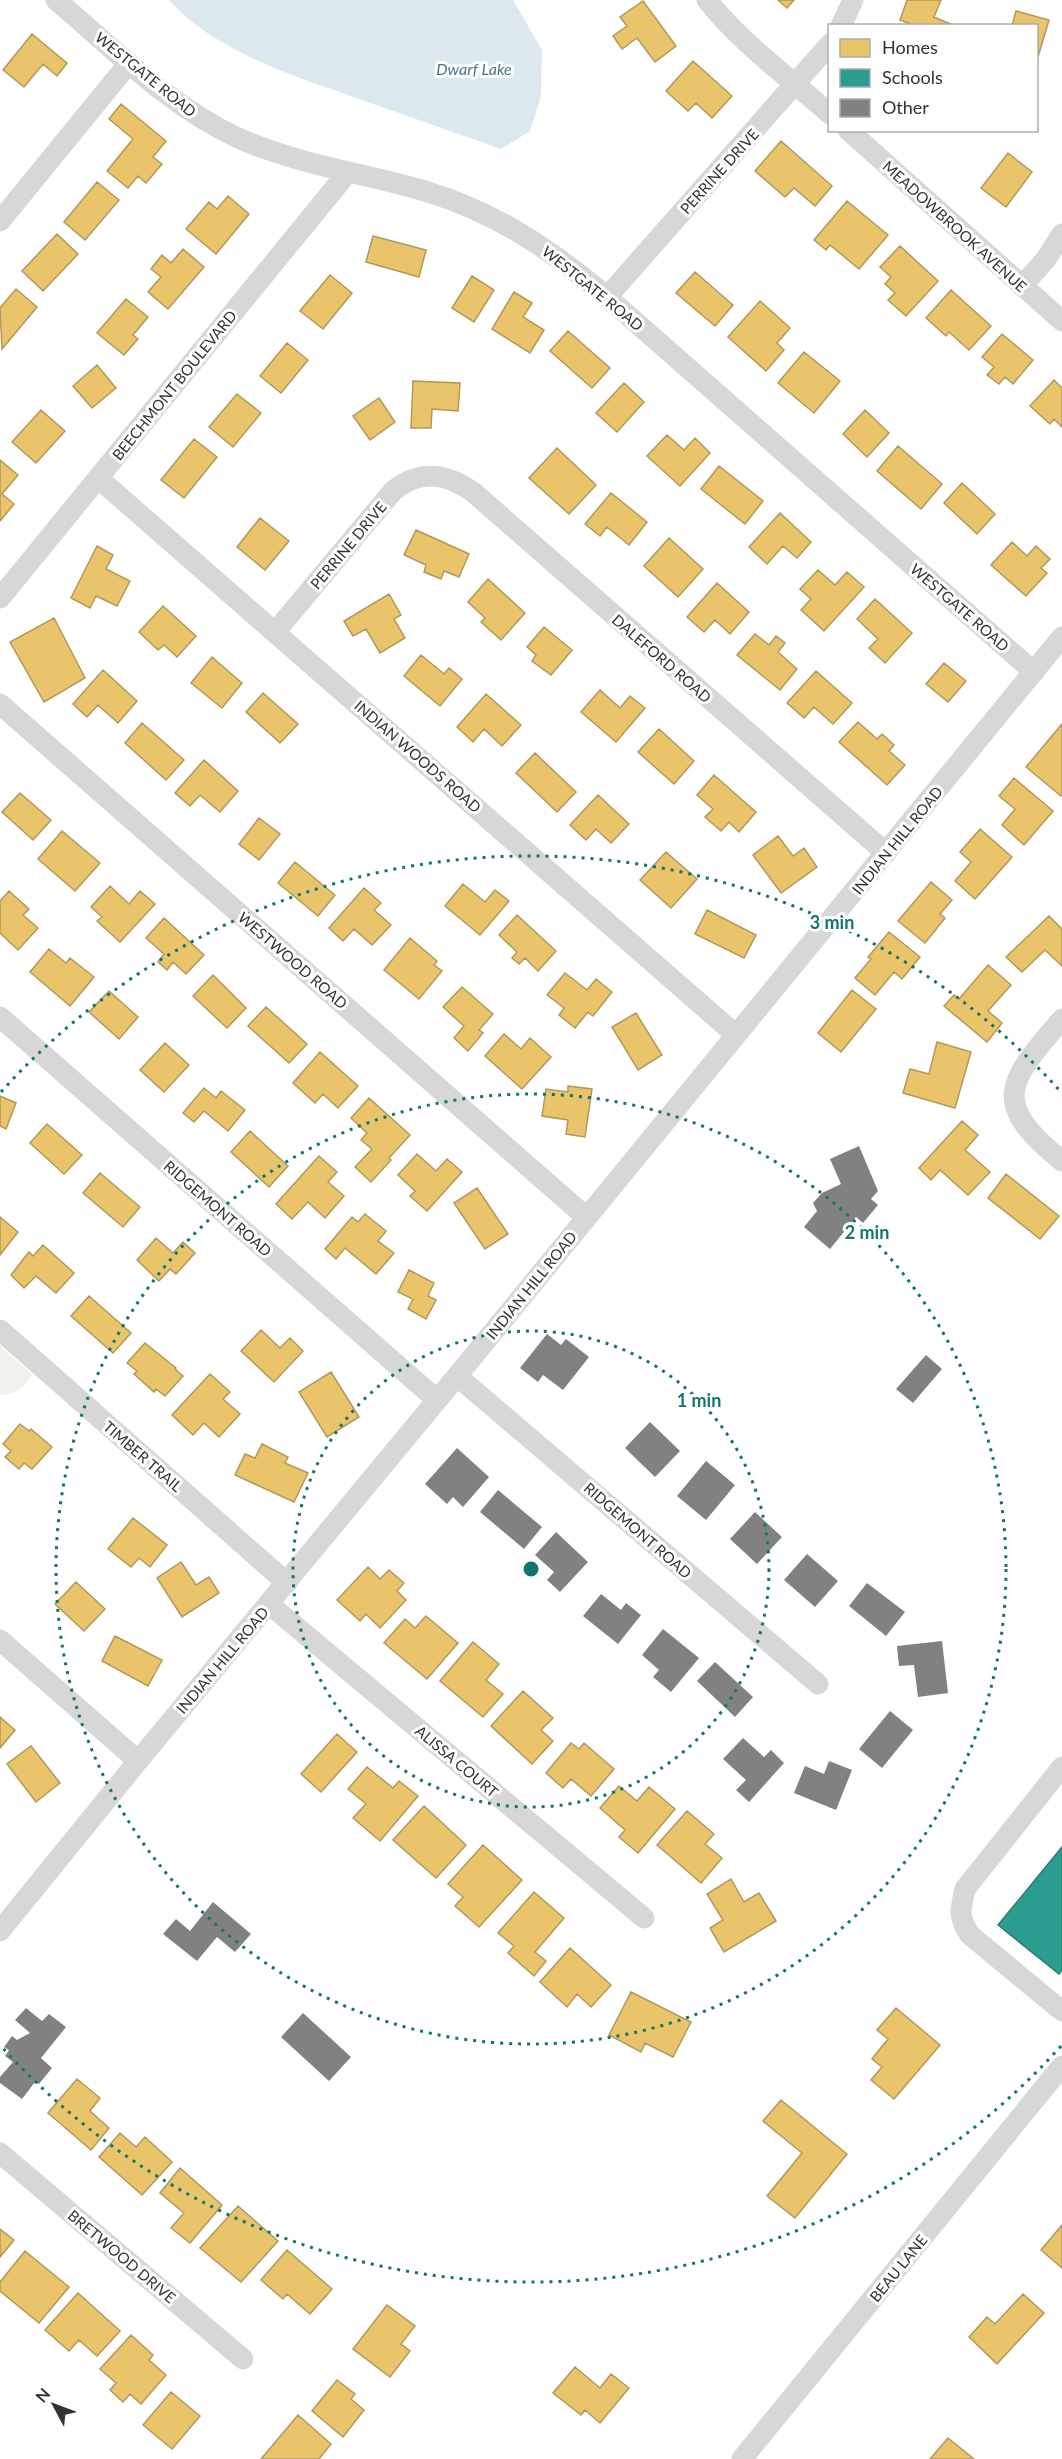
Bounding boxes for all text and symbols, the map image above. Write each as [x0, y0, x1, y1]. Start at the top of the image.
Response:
legend [828, 24, 1038, 132]
street label: WESTGATE ROAD [92, 28, 200, 120]
text: Homes [882, 36, 938, 58]
water label: Dwarf Lake [436, 59, 512, 78]
text: Schools [882, 66, 943, 88]
text: Other [882, 96, 929, 118]
street label: PERRINE DRIVE [676, 125, 762, 217]
street label: MEADOWBROOK AVENUE [879, 157, 1031, 295]
street label: WESTGATE ROAD [539, 242, 647, 334]
street label: BEECHMONT BOULEVARD [108, 307, 240, 463]
street label: PERRINE DRIVE [306, 498, 390, 592]
street label: WESTGATE ROAD [907, 559, 1013, 655]
street label: DALEFORD ROAD [609, 610, 715, 706]
street label: INDIAN WOODS ROAD [351, 696, 485, 816]
street label: INDIAN HILL ROAD [848, 782, 946, 898]
street label: WESTWOOD ROAD [235, 908, 351, 1012]
text: 3 min [810, 911, 854, 933]
street label: RIDGEMONT ROAD [160, 1156, 276, 1260]
text: 2 min [845, 1221, 889, 1243]
street label: INDIAN HILL ROAD [482, 1227, 580, 1343]
text: 1 min [677, 1389, 721, 1411]
street label: TIMBER TRAIL [100, 1417, 186, 1495]
street label: RIDGEMONT ROAD [580, 1478, 696, 1582]
centre of rings [521, 1559, 541, 1579]
street label: INDIAN HILL ROAD [172, 1603, 272, 1717]
street label: ALISSA COURT [412, 1721, 502, 1801]
street label: BRETWOOD DRIVE [64, 2206, 180, 2306]
street label: BEAU LANE [865, 2231, 931, 2305]
north arrow [24, 2375, 84, 2435]
text: N [31, 2384, 54, 2406]

